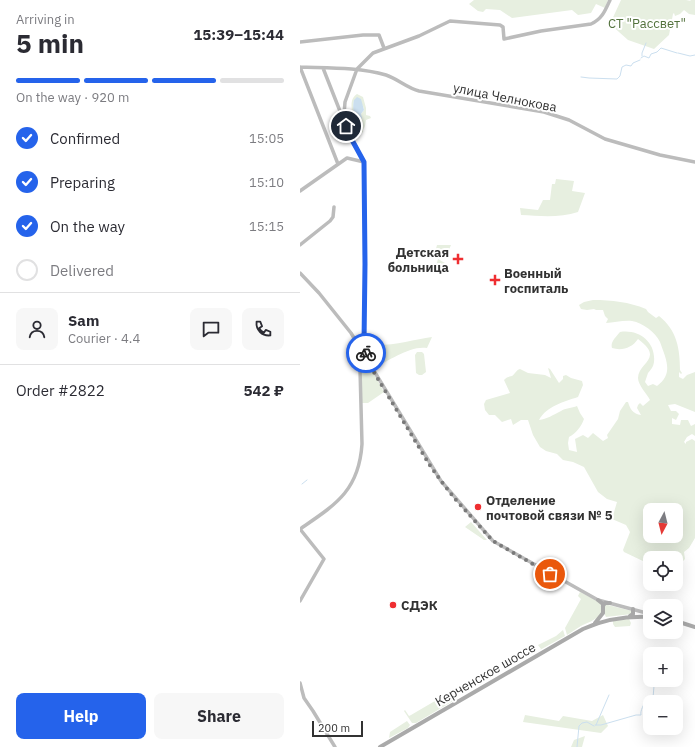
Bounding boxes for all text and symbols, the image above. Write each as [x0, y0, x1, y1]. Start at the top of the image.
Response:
text: Arriving in [16, 11, 75, 28]
park label: СТ "Рассвет" [608, 15, 686, 32]
text: 15:39–15:44 [193, 25, 284, 44]
text: 5 min [16, 26, 84, 60]
street label: улица Челнокова [452, 79, 558, 116]
text: On the way · 920 m [16, 89, 129, 106]
pin [329, 109, 363, 143]
icon: home [335, 115, 357, 137]
icon: check [16, 127, 38, 149]
text: Confirmed [50, 129, 120, 148]
text: 15:05 [249, 130, 284, 147]
icon: check [16, 171, 38, 193]
text: Preparing [50, 173, 115, 192]
text: 15:10 [249, 174, 284, 191]
icon: check [16, 215, 38, 237]
text: On the way [50, 217, 125, 236]
text: 15:15 [249, 218, 284, 235]
place label: Детская больница [388, 244, 449, 276]
marker: Детская больница [452, 253, 464, 265]
text: Delivered [50, 261, 114, 280]
place label: Военный госпиталь [504, 265, 568, 297]
marker: Военный госпиталь [489, 274, 501, 286]
button: person [16, 308, 58, 350]
button: chat [190, 308, 232, 350]
button: phone [242, 308, 284, 350]
text: Sam [68, 311, 99, 330]
text: Courier · 4.4 [68, 330, 140, 347]
courier [346, 333, 386, 373]
icon: bike [355, 342, 377, 364]
text: Order #2822 [16, 381, 105, 400]
text: 542 ₽ [244, 381, 284, 400]
place label: Отделение почтовой связи № 5 [486, 492, 613, 524]
marker: Отделение почтовой связи № 5 [473, 502, 483, 512]
north arrow [643, 503, 683, 543]
map controls [643, 503, 683, 735]
button: locate [643, 551, 683, 591]
pin [533, 557, 567, 591]
icon: bag [539, 563, 561, 585]
place label: СДЭК [401, 597, 438, 614]
button: layers [643, 599, 683, 639]
marker: СДЭК [388, 600, 398, 610]
street label: Керченское шоссе [432, 639, 539, 710]
button: + [643, 647, 683, 687]
button: Help [16, 693, 146, 739]
button: Share [154, 693, 284, 739]
button: − [643, 695, 683, 735]
scale bar [312, 719, 363, 738]
text: 200 m [318, 721, 350, 735]

